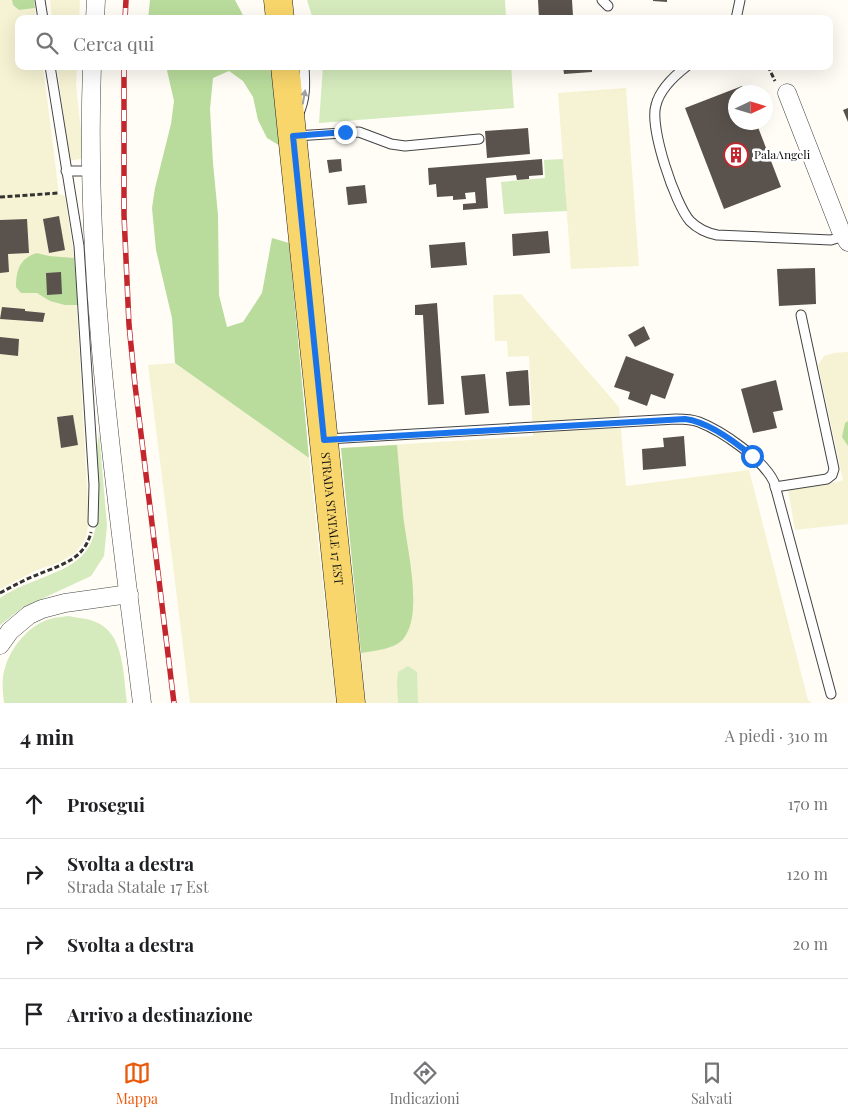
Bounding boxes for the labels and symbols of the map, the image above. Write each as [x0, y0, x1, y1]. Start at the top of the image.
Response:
north arrow [728, 85, 773, 130]
one-way arrow [300, 89, 308, 105]
route end [334, 121, 357, 144]
building icon: PalaAngeli [723, 142, 749, 168]
place label: PalaAngeli [754, 146, 811, 162]
route start [741, 445, 764, 468]
street label: STRADA STATALE 17 EST [318, 451, 348, 586]

